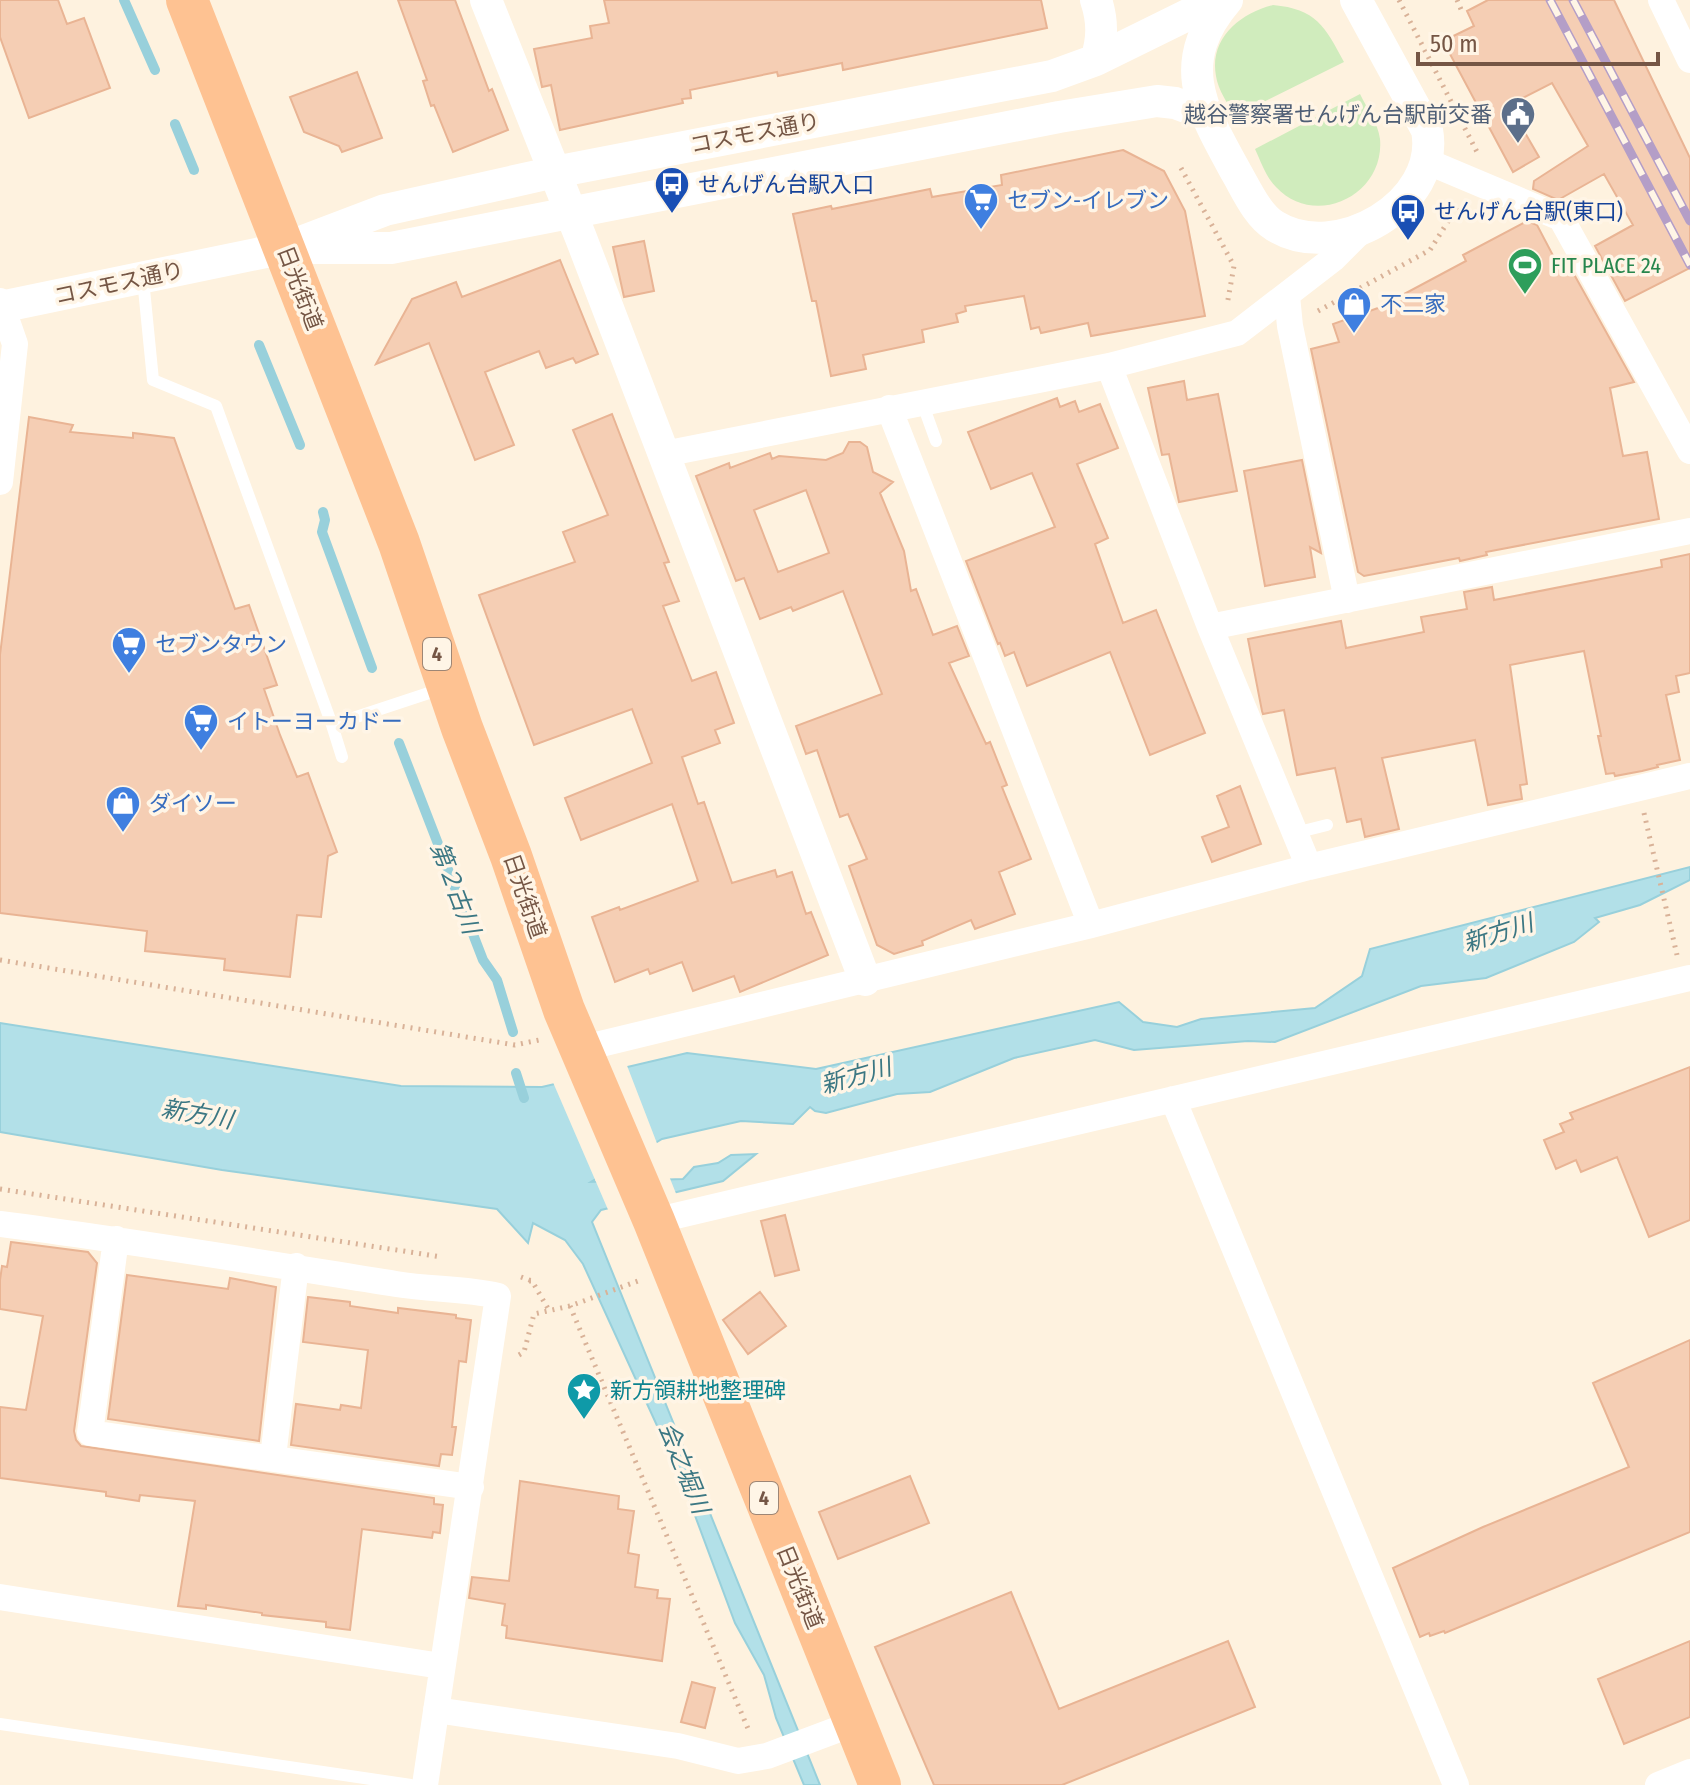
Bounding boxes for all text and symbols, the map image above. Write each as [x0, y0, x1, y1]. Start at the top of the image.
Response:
scale bar [1418, 16, 1658, 66]
text: 50 m [1430, 30, 1478, 58]
public building icon: 越谷警察署せんげん台駅前交番 [1499, 95, 1537, 145]
place label: 越谷警察署せんげん台駅前交番 [1184, 101, 1492, 128]
street label: コスモス通り [688, 107, 822, 159]
bus stop icon: せんげん台駅入口 [653, 165, 691, 215]
place label: せんげん台駅入口 [698, 171, 874, 198]
supermarket icon: セブン-イレブン [962, 181, 1000, 231]
place label: セブン-イレブン [1007, 187, 1169, 214]
bus stop icon: せんげん台駅(東口) [1389, 192, 1427, 242]
place label: せんげん台駅(東口) [1434, 198, 1623, 225]
street label: 日光街道 [272, 242, 328, 334]
sports icon: FIT PLACE 24 [1506, 246, 1544, 296]
place label: FIT PLACE 24 [1551, 252, 1661, 279]
street label: コスモス通り [52, 256, 186, 310]
shop icon: 不二家 [1335, 285, 1373, 335]
place label: 不二家 [1380, 291, 1446, 318]
supermarket icon: セブンタウン [110, 625, 148, 675]
place label: セブンタウン [155, 631, 287, 658]
road number: 4 [423, 638, 451, 670]
supermarket icon: イトーヨーカドー [182, 702, 220, 752]
place label: イトーヨーカドー [227, 708, 403, 735]
shop icon: ダイソー [104, 784, 142, 834]
place label: ダイソー [149, 790, 237, 817]
water label: 第２古川 [425, 838, 486, 941]
street label: 日光街道 [498, 850, 552, 942]
water label: 新方川 [1459, 908, 1539, 957]
water label: 新方川 [818, 1052, 897, 1099]
water label: 新方川 [159, 1094, 238, 1135]
place icon: 新方領耕地整理碑 [565, 1371, 603, 1421]
place label: 新方領耕地整理碑 [610, 1377, 786, 1404]
water label: 会之堀川 [653, 1418, 716, 1521]
road number: 4 [750, 1482, 778, 1514]
street label: 日光街道 [771, 1541, 829, 1633]

